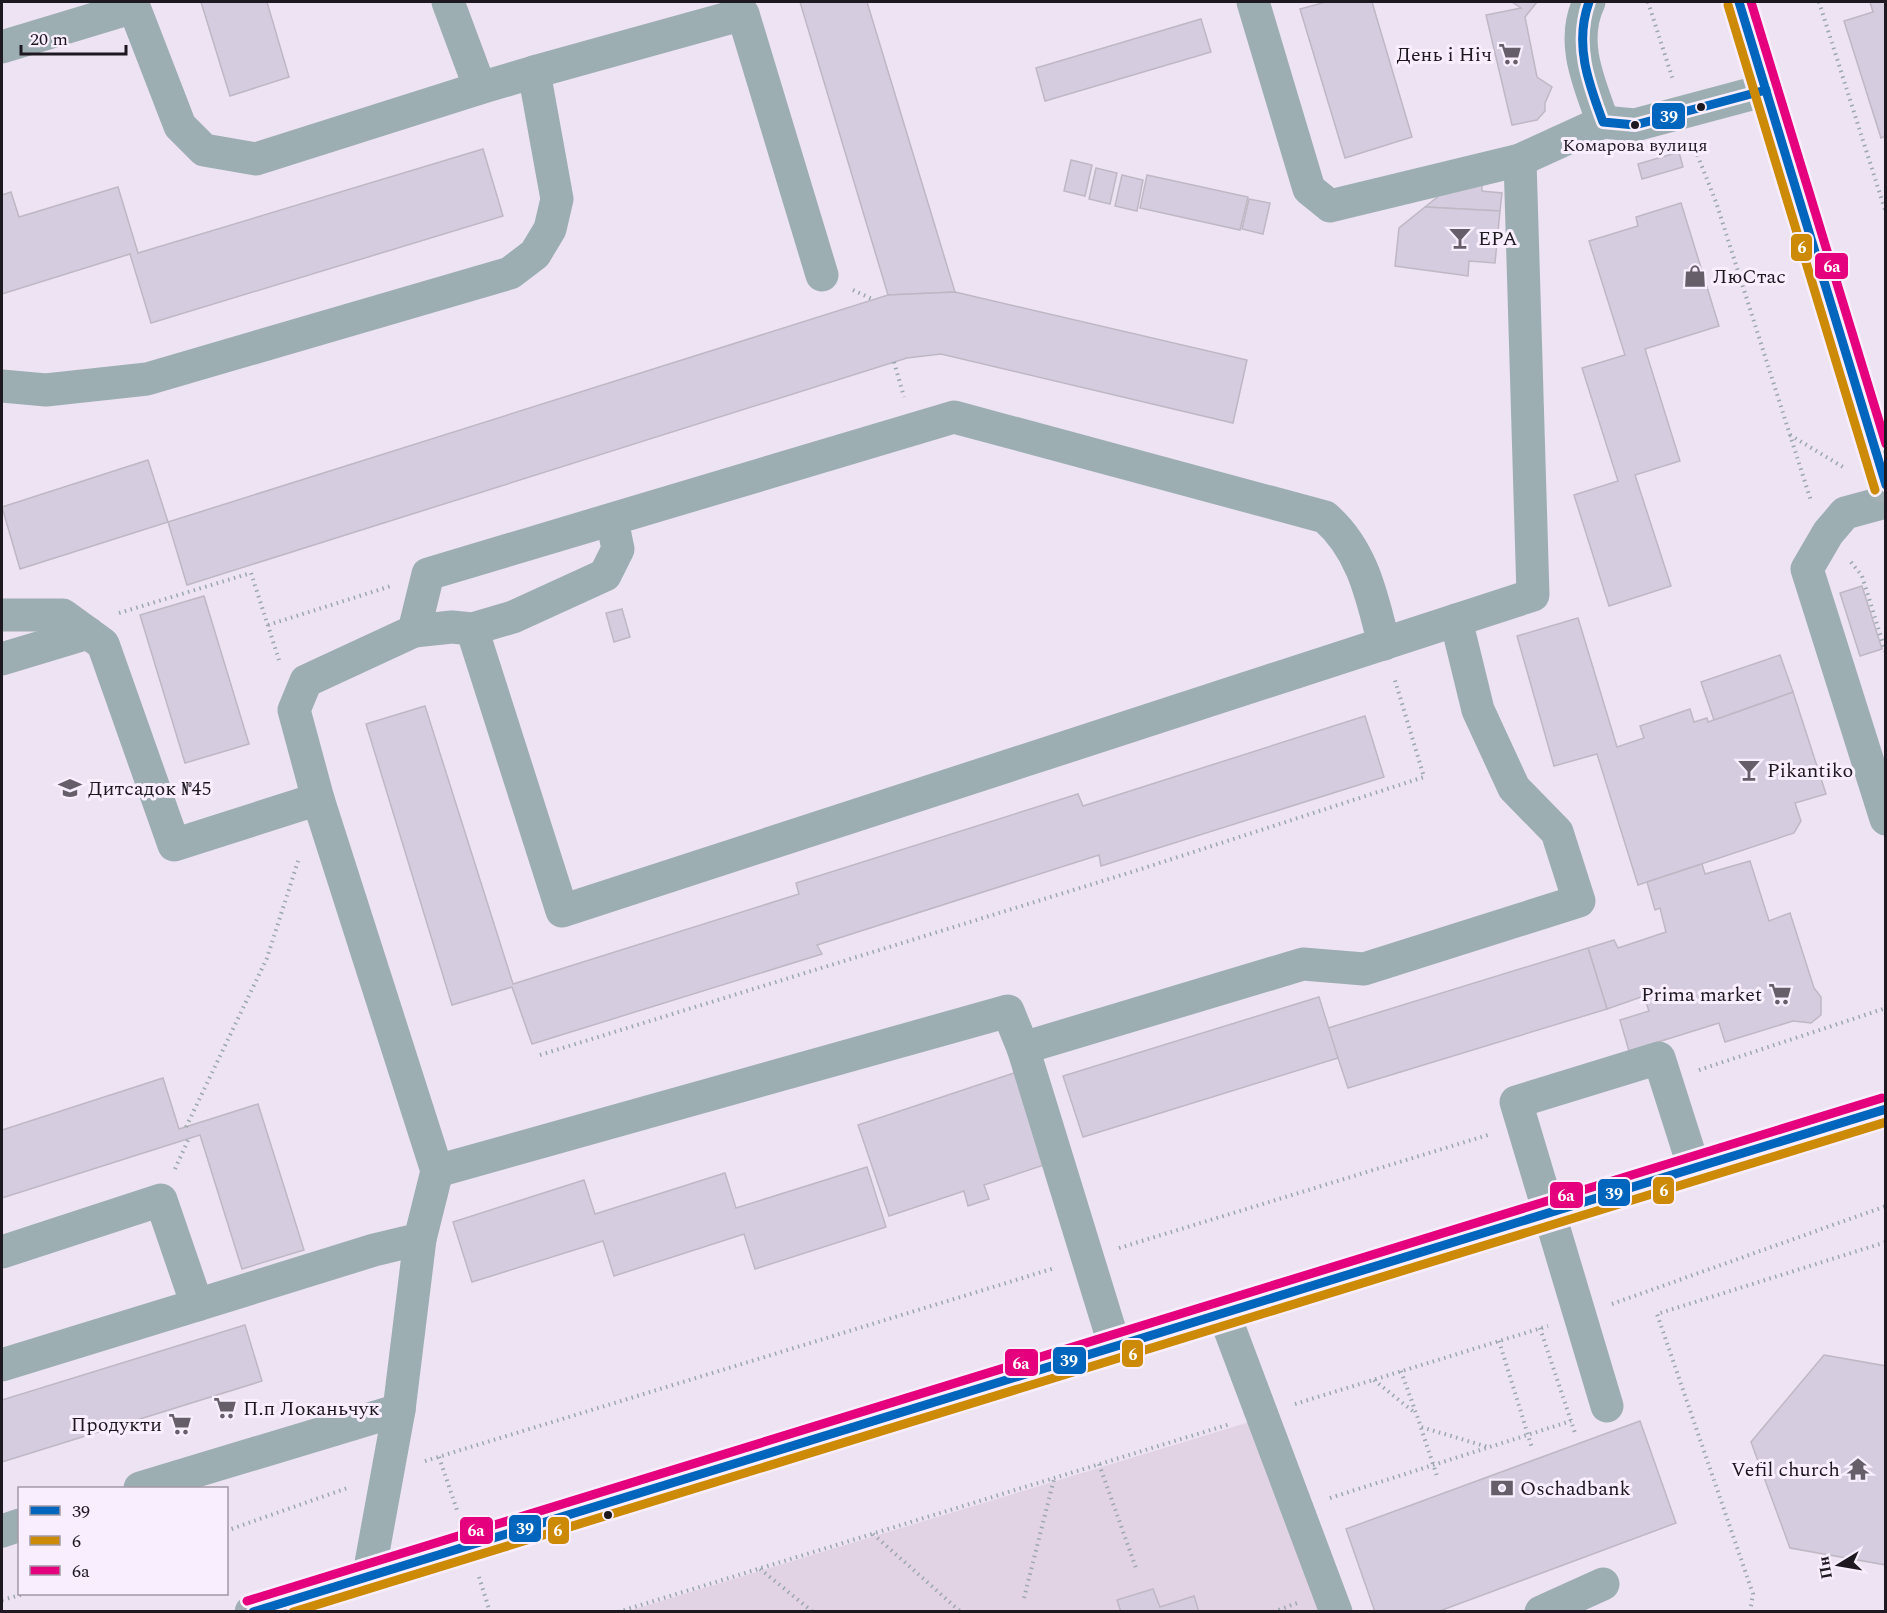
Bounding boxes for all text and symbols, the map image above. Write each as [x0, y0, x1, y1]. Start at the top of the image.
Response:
scale bar [21, 18, 126, 56]
text: 20 m [30, 26, 68, 53]
place label: День і Ніч [1396, 40, 1492, 70]
supermarket icon: День і Ніч [1497, 41, 1523, 67]
unlabelled marker [1695, 101, 1707, 113]
line badge: 39 [1651, 102, 1686, 130]
text: 39 [1660, 105, 1678, 129]
marker: Комарова вулиця [1629, 119, 1641, 131]
place label: Комарова вулиця [1562, 132, 1708, 159]
place label: ЕРА [1478, 224, 1517, 254]
bar icon: ЕРА [1447, 225, 1473, 251]
line badge: 6 [1790, 233, 1813, 262]
text: 6 [1798, 236, 1807, 260]
line badge: 6а [1814, 252, 1849, 280]
text: 6а [1823, 255, 1841, 279]
place label: ЛюСтас [1713, 262, 1786, 292]
shop icon: ЛюСтас [1682, 263, 1708, 289]
place label: Pikantiko [1767, 756, 1853, 786]
bar icon: Pikantiko [1736, 757, 1762, 783]
place label: Дитсадок №45 [88, 774, 211, 804]
school or university icon: Дитсадок №45 [57, 775, 83, 801]
place label: Prima market [1641, 980, 1762, 1010]
supermarket icon: Prima market [1767, 981, 1793, 1007]
line badge: 6 [1652, 1176, 1675, 1205]
line badge: 39 [1597, 1178, 1631, 1207]
text: 6 [1660, 1179, 1669, 1203]
line badge: 6а [1549, 1181, 1584, 1209]
text: 39 [1605, 1182, 1623, 1206]
text: 6а [1557, 1184, 1575, 1208]
line badge: 6 [1121, 1339, 1144, 1368]
text: 6 [1129, 1343, 1138, 1367]
line badge: 39 [1052, 1346, 1087, 1375]
line badge: 6а [1004, 1348, 1039, 1377]
text: 39 [1060, 1349, 1078, 1373]
text: 6а [1012, 1352, 1030, 1376]
place label: П.п Локаньчук [243, 1394, 380, 1424]
supermarket icon: П.п Локаньчук [212, 1395, 238, 1421]
place label: Продукти [71, 1410, 162, 1440]
supermarket icon: Продукти [167, 1411, 193, 1437]
place label: Vefil church [1731, 1455, 1840, 1485]
temple icon: Vefil church [1845, 1456, 1871, 1482]
place label: Oschadbank [1520, 1474, 1631, 1504]
bank icon: Oschadbank [1489, 1475, 1515, 1501]
legend [18, 1487, 228, 1595]
text: 39 [72, 1498, 90, 1525]
unlabelled marker [602, 1509, 614, 1521]
line badge: 39 [508, 1514, 542, 1543]
line badge: 6а [459, 1516, 494, 1545]
line badge: 6 [547, 1516, 570, 1545]
text: 39 [516, 1517, 534, 1541]
text: 6а [467, 1519, 485, 1543]
text: 6 [554, 1519, 563, 1543]
text: 6 [72, 1528, 81, 1555]
north arrow [1809, 1535, 1869, 1595]
text: Пн [1811, 1554, 1839, 1581]
text: 6а [72, 1558, 90, 1585]

